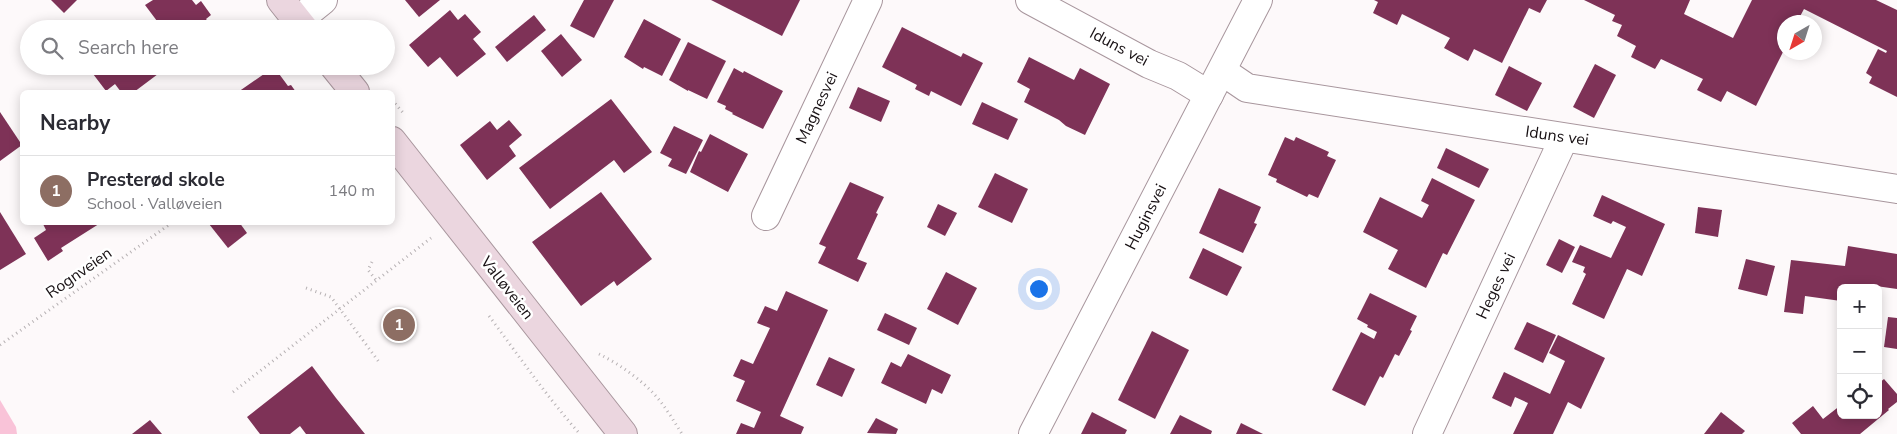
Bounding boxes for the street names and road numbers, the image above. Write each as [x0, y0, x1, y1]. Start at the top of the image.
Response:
street label: Iduns vei [1086, 22, 1152, 72]
street label: Magnesvei [791, 68, 843, 148]
street label: Iduns vei [1524, 121, 1590, 151]
street label: Huginsvei [1120, 180, 1172, 254]
street label: Rognveien [42, 242, 116, 304]
street label: Heges vei [1471, 249, 1521, 323]
street label: Valløveien [475, 251, 539, 324]

